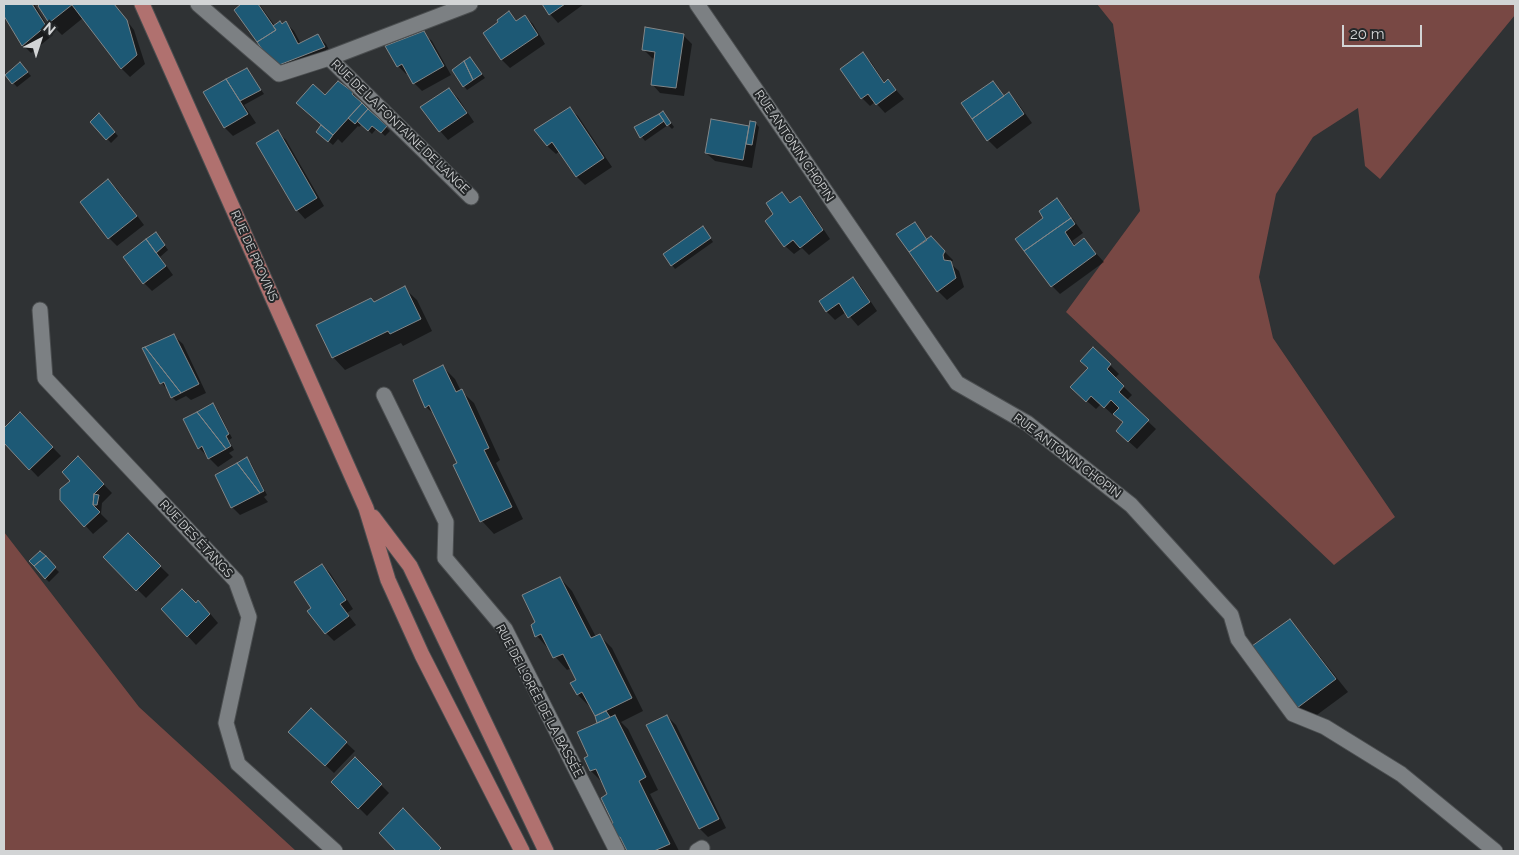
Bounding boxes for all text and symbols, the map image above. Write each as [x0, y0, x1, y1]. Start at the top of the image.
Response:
north arrow [15, 15, 65, 65]
scale bar [1344, 15, 1424, 47]
text: N [40, 19, 59, 38]
text: 20 m [1350, 25, 1385, 43]
street label: RUE DE LA FONTAINE DE L'ANGE [328, 57, 472, 197]
street label: RUE ANTONIN CHOPIN [751, 88, 837, 204]
street label: RUE DE PROVINS [228, 208, 280, 304]
street label: RUE ANTONIN CHOPIN [1010, 411, 1124, 501]
street label: RUE DES ÉTANGS [156, 497, 236, 581]
street label: RUE DE L'ORÉE DE LA BASSÉE [492, 622, 586, 780]

